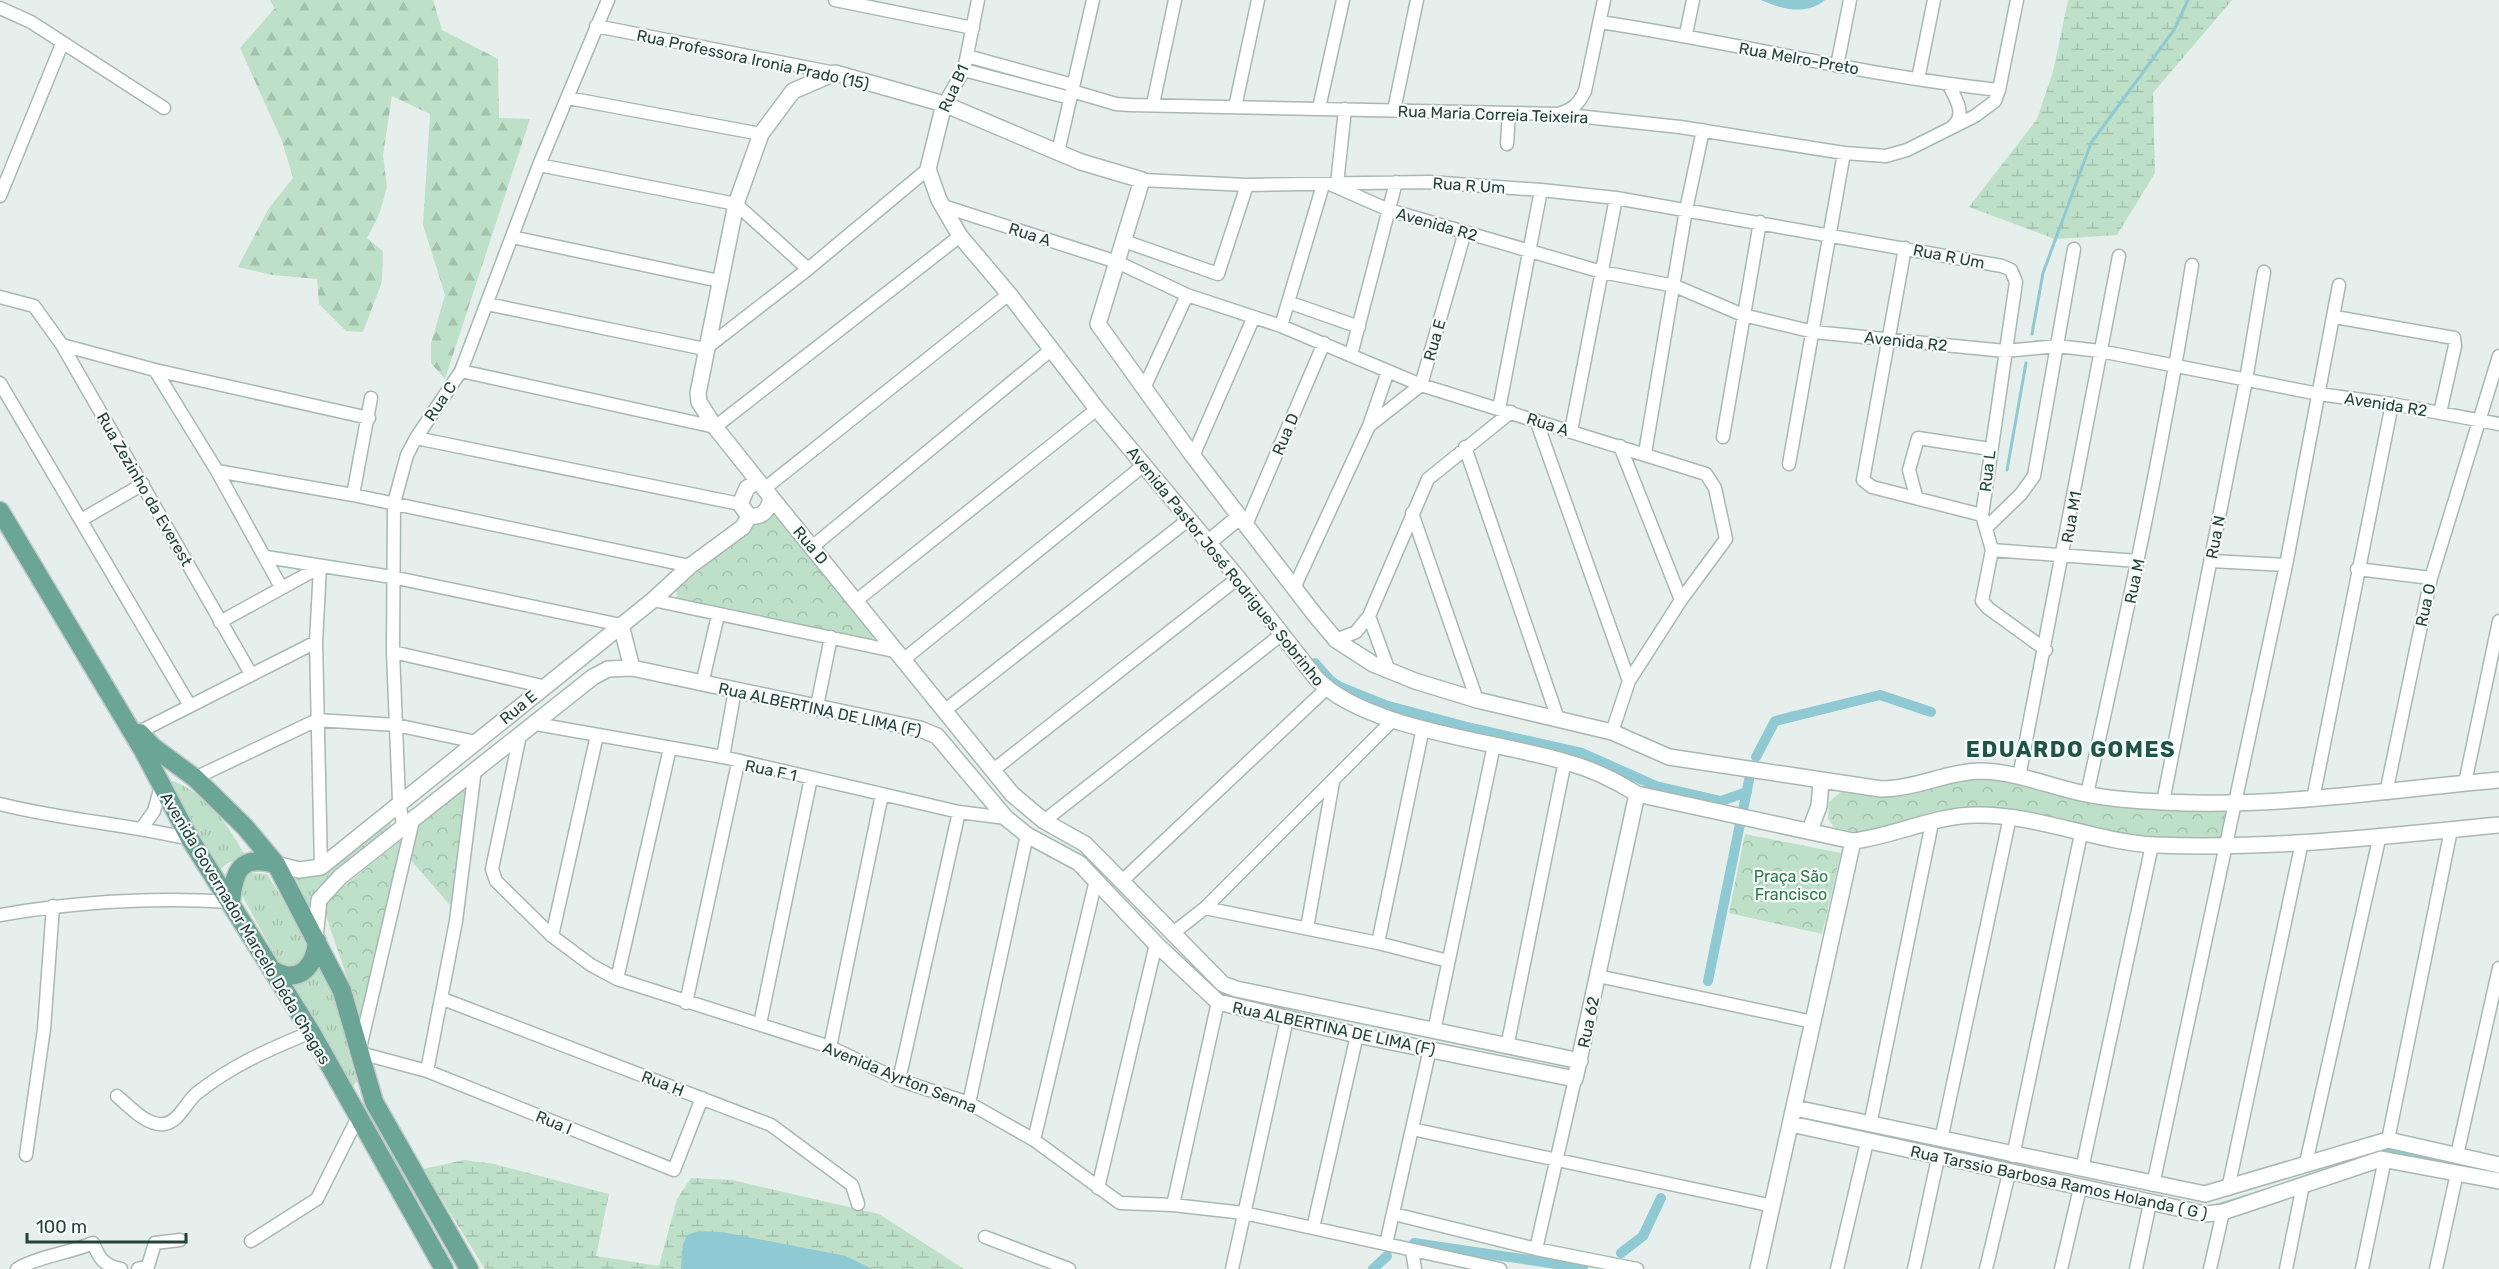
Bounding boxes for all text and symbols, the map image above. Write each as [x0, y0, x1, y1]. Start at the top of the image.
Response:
street label: Rua Professora Ironia Prado (15) [635, 26, 871, 93]
street label: Rua Melro-Preto [1737, 39, 1860, 78]
street label: Rua B1 [935, 61, 972, 115]
street label: Rua Maria Correia Teixeira [1397, 102, 1589, 127]
street label: Rua R Um [1432, 173, 1506, 198]
street label: Avenida R2 [1394, 204, 1480, 245]
street label: Rua A [1006, 219, 1054, 250]
street label: Rua R Um [1911, 240, 1986, 273]
street label: Rua E [1419, 317, 1449, 363]
street label: Avenida R2 [1863, 328, 1948, 355]
street label: Rua C [420, 378, 460, 425]
street label: Avenida R2 [2343, 389, 2429, 420]
street label: Rua Zezinho da Everest [93, 409, 196, 569]
street label: Rua A [1524, 409, 1572, 440]
street label: Rua D [1268, 410, 1303, 458]
street label: Avenida Pastor José Rodrigues Sobrinho [1123, 443, 1328, 690]
street label: Rua L [1976, 449, 1999, 493]
street label: Rua M1 [2058, 490, 2085, 545]
street label: Rua N [2202, 514, 2229, 560]
street label: Rua D [789, 522, 832, 568]
street label: Rua M [2120, 557, 2149, 605]
street label: Rua O [2412, 582, 2439, 628]
street label: Rua ALBERTINA DE LIMA (F) [717, 679, 923, 740]
street label: Rua E [496, 686, 541, 728]
district label: EDUARDO GOMES [1966, 736, 2176, 763]
street label: Rua F 1 [743, 756, 799, 785]
street label: Avenida Governador Marcelo Déda Chagas [157, 789, 335, 1068]
park label: Praça São Francisco [1754, 867, 1828, 904]
street label: Rua 62 [1574, 995, 1603, 1049]
street label: Rua ALBERTINA DE LIMA (F) [1231, 998, 1437, 1059]
street label: Avenida Ayrton Senna [820, 1038, 980, 1117]
street label: Rua H [639, 1067, 687, 1100]
street label: Rua I [533, 1107, 575, 1138]
street label: Rua Tarssio Barbosa Ramos Holanda ( G ) [1909, 1142, 2209, 1223]
scale bar [27, 1206, 186, 1244]
text: 100 m [36, 1216, 87, 1238]

